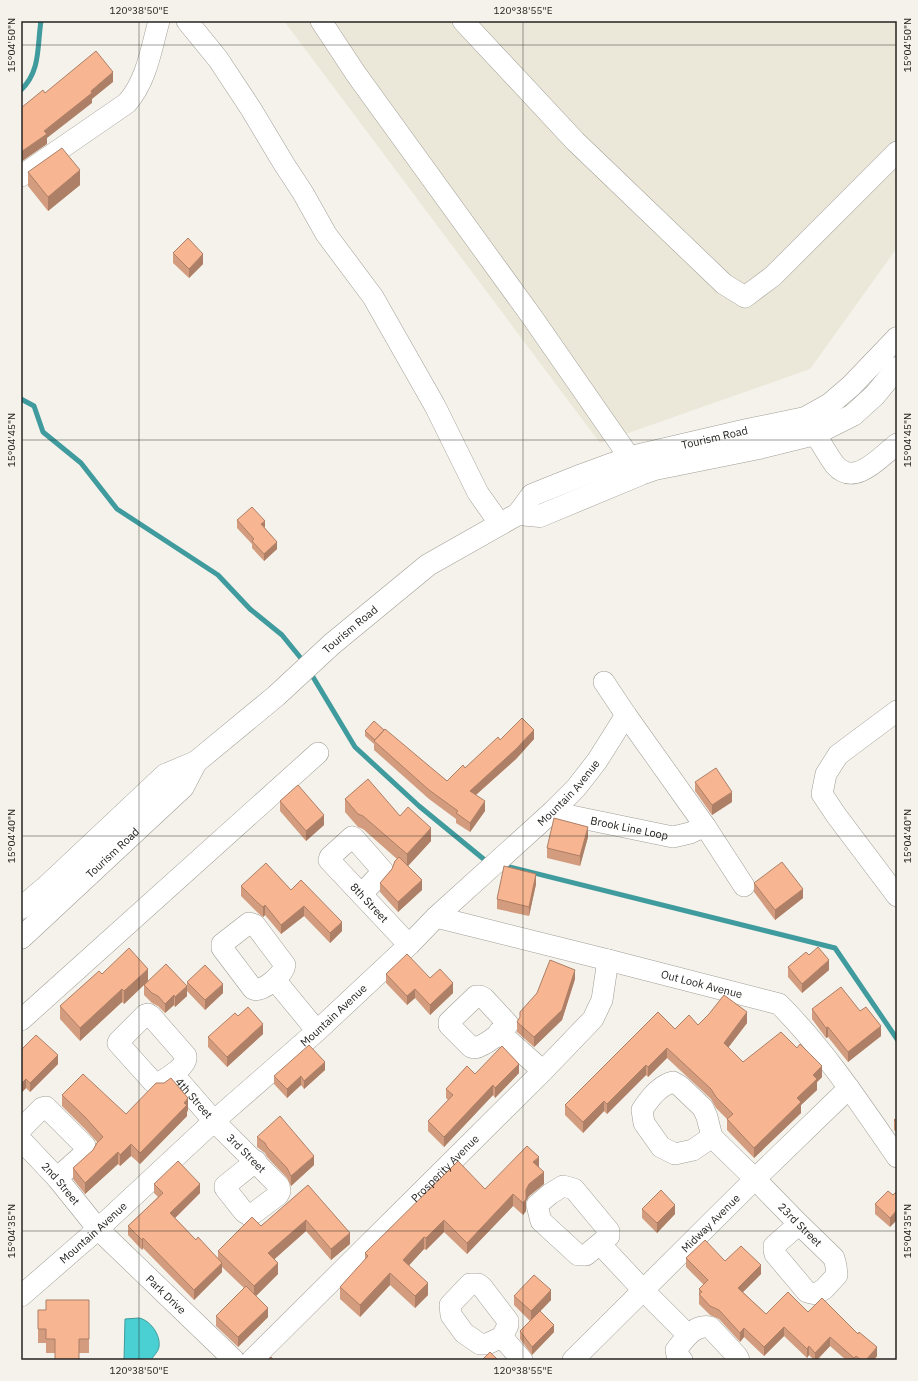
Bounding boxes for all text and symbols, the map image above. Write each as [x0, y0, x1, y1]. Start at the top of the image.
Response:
text: 120°38'50"E [109, 4, 169, 17]
text: 120°38'55"E [493, 4, 553, 17]
text: 15°04'50"N [5, 18, 18, 72]
text: 15°04'50"N [901, 18, 914, 72]
text: 15°04'45"N [5, 413, 18, 467]
text: 15°04'45"N [901, 413, 914, 467]
street label: Tourism Road [680, 423, 749, 452]
street label: Tourism Road [319, 602, 380, 656]
street label: Mountain Avenue [534, 757, 603, 829]
text: 15°04'40"N [5, 809, 18, 863]
text: 15°04'40"N [901, 809, 914, 863]
street label: Brook Line Loop [589, 813, 670, 843]
street label: Tourism Road [83, 825, 142, 881]
street label: 8th Street [347, 880, 391, 926]
street label: Out Look Avenue [659, 967, 744, 1001]
street label: Mountain Avenue [297, 981, 370, 1050]
street label: 4th Street [172, 1075, 216, 1121]
street label: 3rd Street [224, 1131, 269, 1176]
street label: Prosperity Avenue [408, 1132, 482, 1205]
street label: 2nd Street [39, 1159, 83, 1208]
street label: Midway Avenue [678, 1191, 743, 1255]
street label: Mountain Avenue [56, 1199, 130, 1266]
street label: 23rd Street [775, 1200, 825, 1250]
text: 15°04'35"N [5, 1204, 18, 1258]
text: 15°04'35"N [901, 1204, 914, 1258]
street label: Park Drive [143, 1272, 189, 1317]
text: 120°38'50"E [109, 1364, 169, 1377]
text: 120°38'55"E [493, 1364, 553, 1377]

